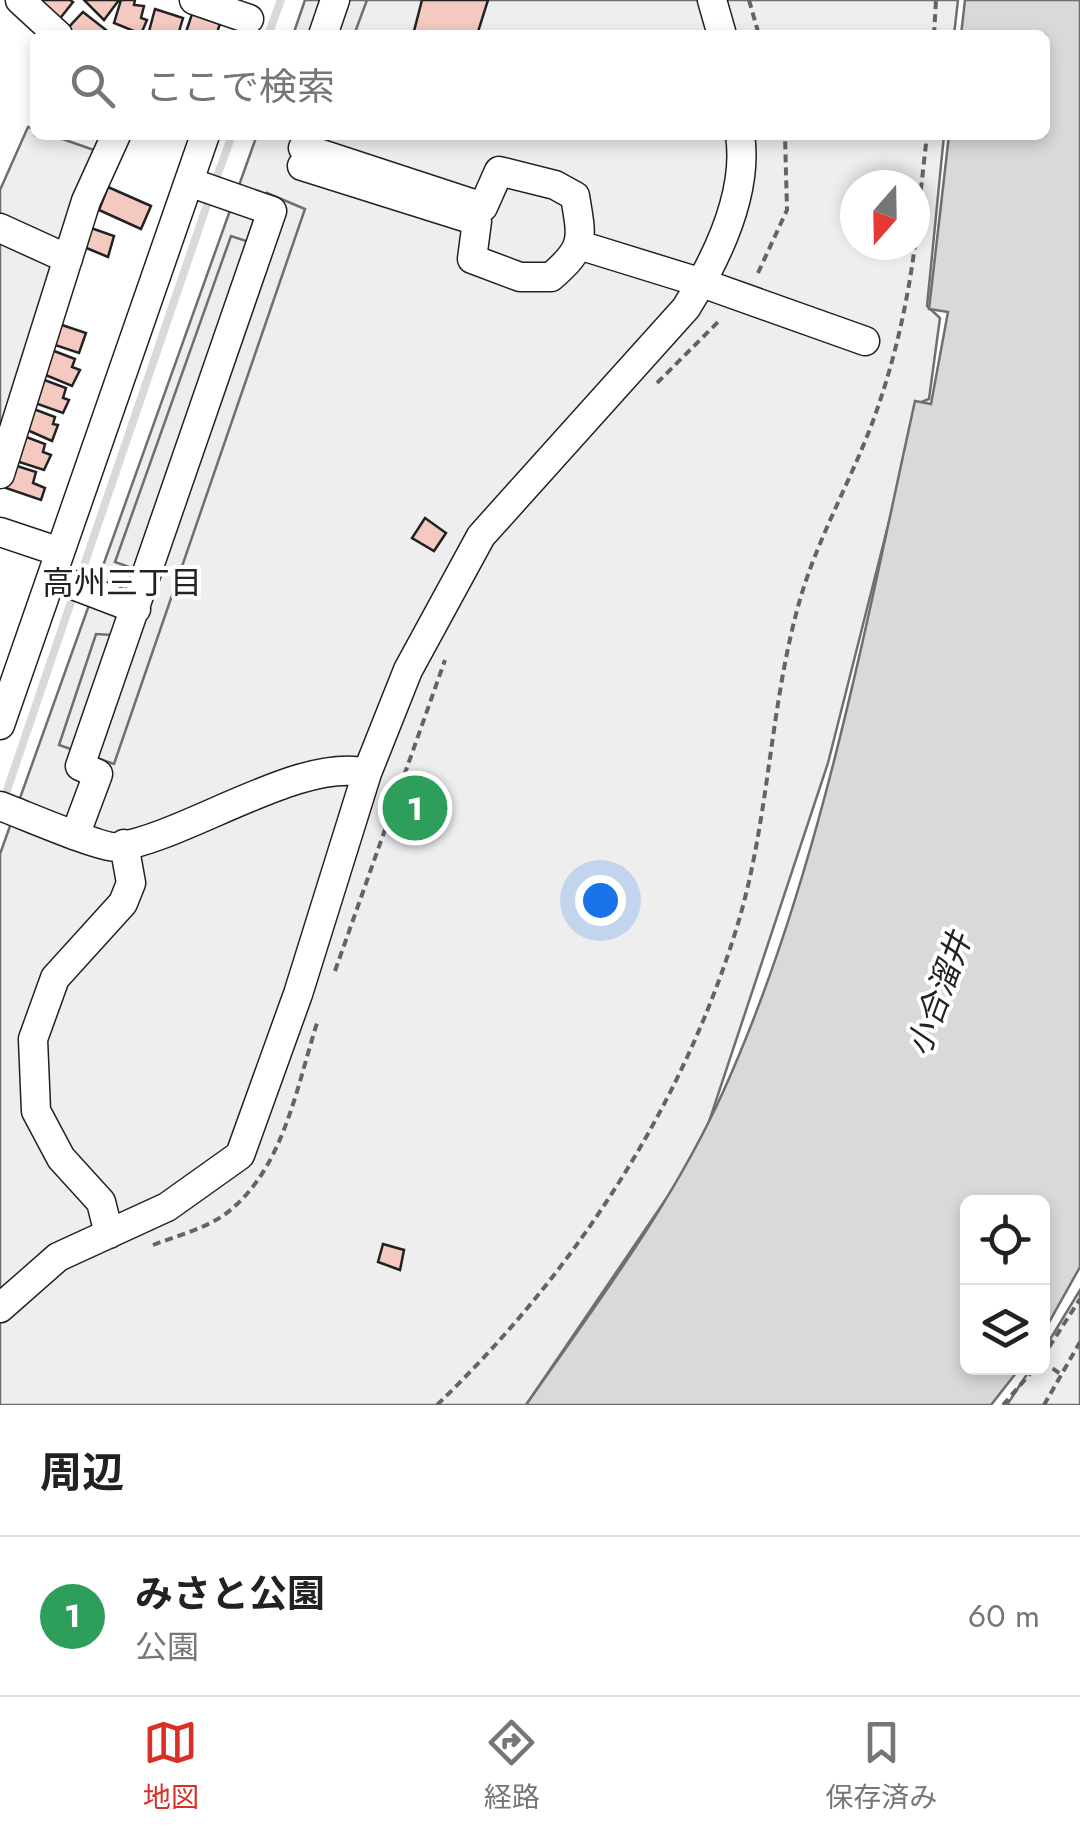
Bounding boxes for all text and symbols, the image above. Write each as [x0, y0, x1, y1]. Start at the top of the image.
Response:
search box [30, 30, 1050, 140]
icon: search [65, 58, 120, 113]
text: ここで検索 [145, 59, 335, 114]
north arrow [840, 170, 930, 260]
district label: 高州三丁目 [42, 560, 202, 606]
pin: 1 [382, 770, 448, 846]
your location [575, 875, 626, 926]
water label: 小合溜井 [895, 923, 984, 1062]
map controls [960, 1195, 1050, 1375]
button: locate [960, 1195, 1050, 1285]
button: layers [960, 1285, 1050, 1375]
text: 周辺 [40, 1442, 124, 1503]
text: みさと公園 [135, 1566, 325, 1621]
text: 1 [64, 1593, 81, 1639]
text: 60 m [968, 1593, 1040, 1639]
text: 公園 [135, 1624, 199, 1670]
tab: 地図 [143, 1715, 199, 1818]
tab: 経路 [484, 1715, 540, 1818]
tab: 保存済み [825, 1715, 937, 1818]

